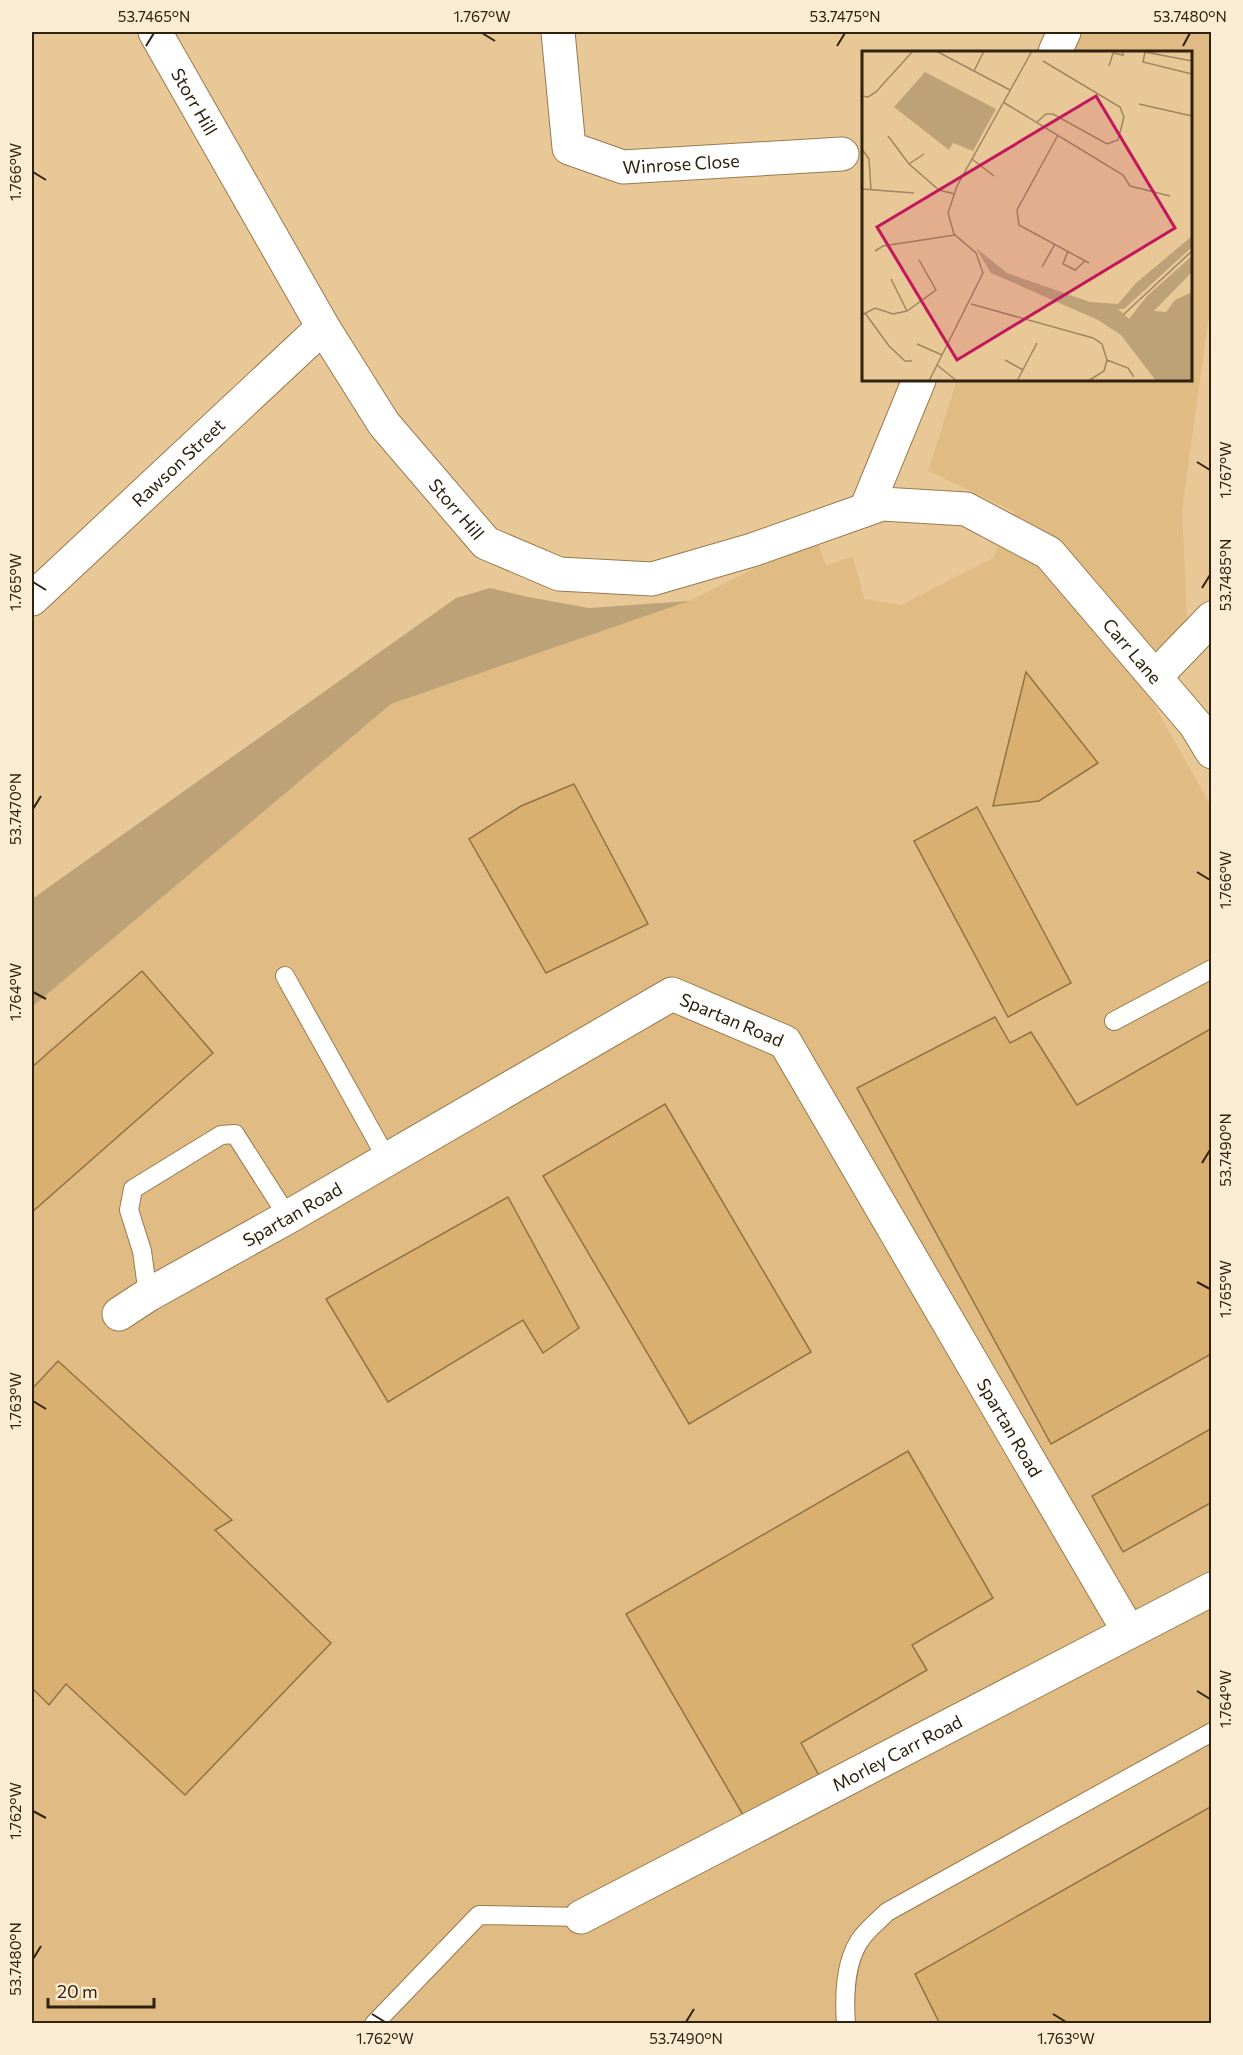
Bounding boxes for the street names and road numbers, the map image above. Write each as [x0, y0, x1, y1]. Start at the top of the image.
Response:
street label: Storr Hill [167, 64, 222, 139]
street label: Winrose Close [622, 149, 740, 178]
street label: Rawson Street [127, 414, 229, 511]
street label: Storr Hill [425, 474, 489, 544]
street label: Carr Lane [1098, 614, 1167, 688]
street label: Spartan Road [677, 988, 787, 1051]
street label: Spartan Road [239, 1177, 346, 1251]
street label: Spartan Road [972, 1374, 1047, 1481]
street label: Morley Carr Road [828, 1710, 966, 1796]

